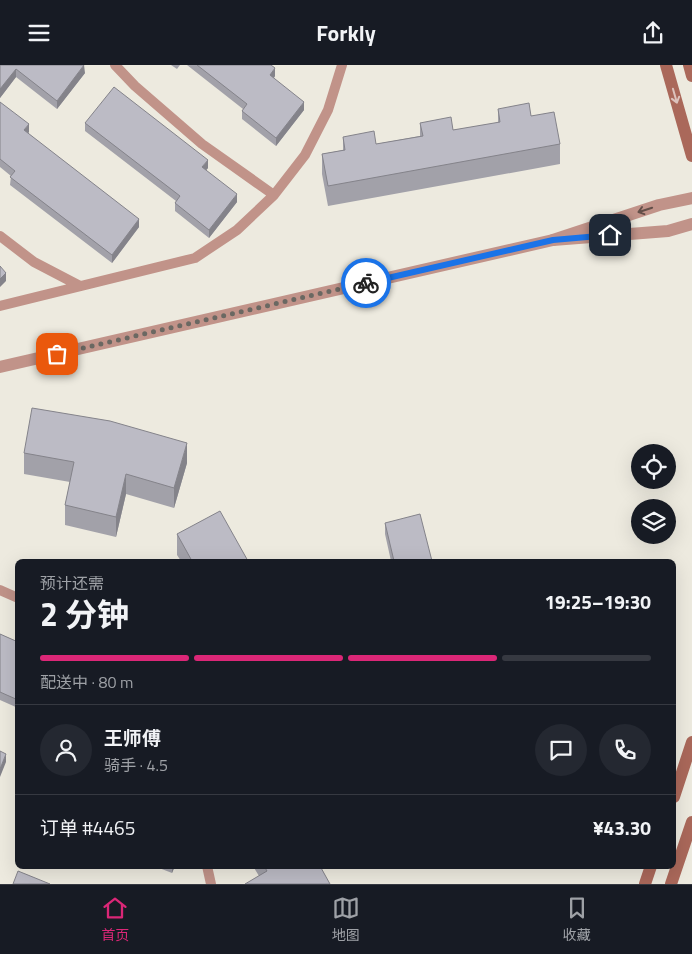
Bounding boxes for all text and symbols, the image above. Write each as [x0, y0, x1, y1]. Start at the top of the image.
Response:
text: Forkly [316, 16, 376, 50]
icon: menu [25, 19, 53, 47]
icon: share [639, 19, 667, 47]
one-way arrow [670, 88, 680, 104]
one-way arrow [638, 206, 653, 215]
pin [589, 214, 631, 256]
icon: home [596, 221, 624, 249]
courier [341, 258, 391, 308]
icon: bike [352, 269, 380, 297]
pin [36, 333, 78, 375]
icon: bag [43, 340, 71, 368]
map controls [631, 444, 676, 544]
button: locate [631, 444, 676, 489]
button: layers [631, 499, 676, 544]
text: 预计还需 [40, 571, 104, 595]
text: 19:25–19:30 [544, 587, 651, 616]
text: 2 分钟 [40, 590, 129, 638]
text: 配送中 · 80 m [40, 670, 133, 694]
text: 王师傅 [104, 723, 161, 752]
button: person [40, 724, 92, 776]
button: chat [535, 724, 587, 776]
button: phone [599, 724, 651, 776]
text: 骑手 · 4.5 [104, 753, 168, 777]
text: 订单 #4465 [40, 813, 135, 842]
text: ¥43.30 [593, 813, 651, 842]
tab: 首页 [101, 894, 129, 945]
tab: 地图 [332, 894, 360, 945]
tab: 收藏 [563, 894, 591, 945]

